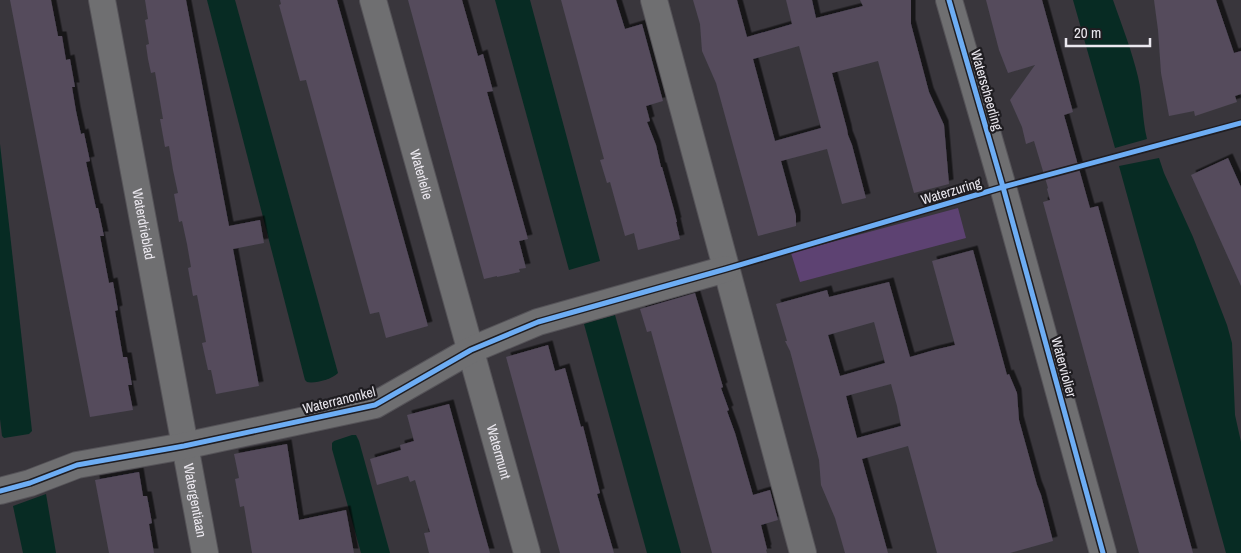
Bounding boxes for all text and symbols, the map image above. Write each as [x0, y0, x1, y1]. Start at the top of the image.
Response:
scale bar [1066, 15, 1150, 47]
text: 20 m [1074, 22, 1101, 43]
street label: Waterscheerling [967, 48, 1007, 133]
street label: Waterlelie [406, 147, 437, 202]
street label: Waterzuring [919, 173, 984, 209]
street label: Waterdrieblad [128, 187, 159, 261]
street label: Waterviolier [1047, 335, 1081, 399]
street label: Waterranonkel [301, 382, 377, 418]
street label: Watermunt [483, 423, 515, 481]
street label: Watergentiaan [179, 462, 211, 539]

